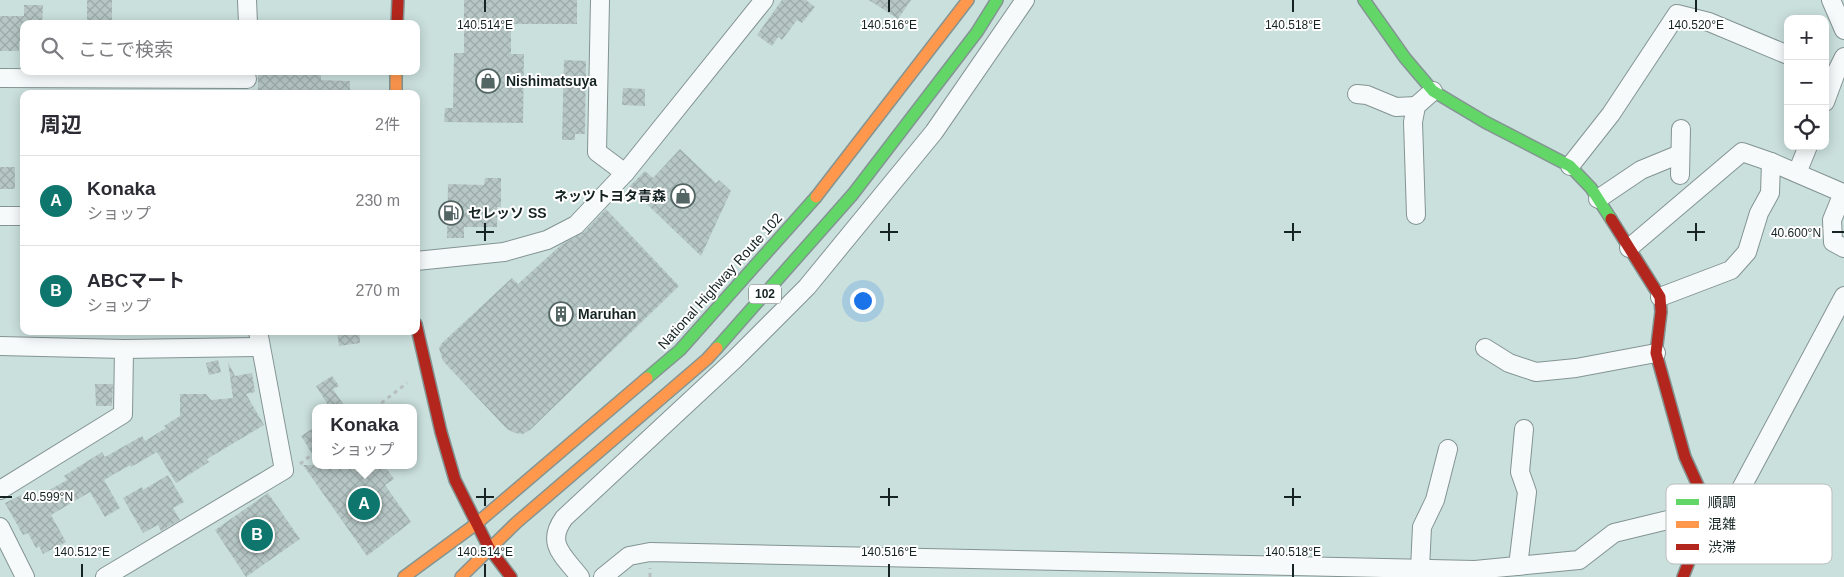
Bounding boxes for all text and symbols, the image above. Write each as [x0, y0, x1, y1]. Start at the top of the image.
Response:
map controls [1784, 15, 1829, 150]
button: + [1784, 15, 1829, 60]
text: 140.514°E [457, 18, 513, 32]
text: 140.516°E [861, 18, 917, 32]
text: 140.518°E [1265, 18, 1321, 32]
text: 140.520°E [1668, 18, 1724, 32]
search box [20, 20, 420, 75]
icon: search [38, 34, 66, 62]
text: ここで検索 [78, 39, 173, 60]
button: − [1784, 60, 1829, 105]
shop icon: Nishimatsuya [475, 68, 501, 94]
place label: Nishimatsuya [506, 73, 597, 89]
button: locate [1784, 105, 1829, 150]
text: 周辺 [40, 113, 82, 136]
text: 2件 [375, 116, 400, 133]
text: Konaka [87, 178, 156, 199]
shop icon: ネッツトヨタ青森 [670, 183, 696, 209]
place label: ネッツトヨタ青森 [554, 188, 666, 204]
text: A [50, 192, 62, 209]
text: 230 m [356, 192, 400, 209]
fuel station icon: セレッソ SS [438, 200, 464, 226]
text: ショップ [87, 205, 151, 222]
place label: セレッソ SS [468, 205, 547, 221]
street label: National Highway Route 102 [654, 209, 786, 353]
text: 40.600°N [1771, 226, 1821, 240]
text: ABCマート [87, 270, 185, 291]
text: B [50, 282, 62, 299]
text: 270 m [356, 282, 400, 299]
road number: 102 [749, 284, 781, 304]
your location [850, 288, 876, 314]
text: ショップ [87, 297, 151, 314]
building icon: Maruhan [548, 301, 574, 327]
place label: Maruhan [578, 306, 636, 322]
popup [312, 404, 417, 469]
text: Konaka [330, 414, 399, 435]
text: ショップ [330, 441, 394, 458]
legend [1666, 484, 1832, 564]
pin: A [348, 485, 380, 523]
text: 40.599°N [23, 490, 73, 504]
text: 順調 [1708, 494, 1736, 510]
pin: B [241, 516, 273, 554]
text: 混雑 [1708, 516, 1736, 532]
text: 渋滞 [1708, 539, 1736, 555]
text: 140.512°E [54, 545, 110, 559]
text: 140.514°E [457, 545, 513, 559]
text: 140.516°E [861, 545, 917, 559]
text: 140.518°E [1265, 545, 1321, 559]

